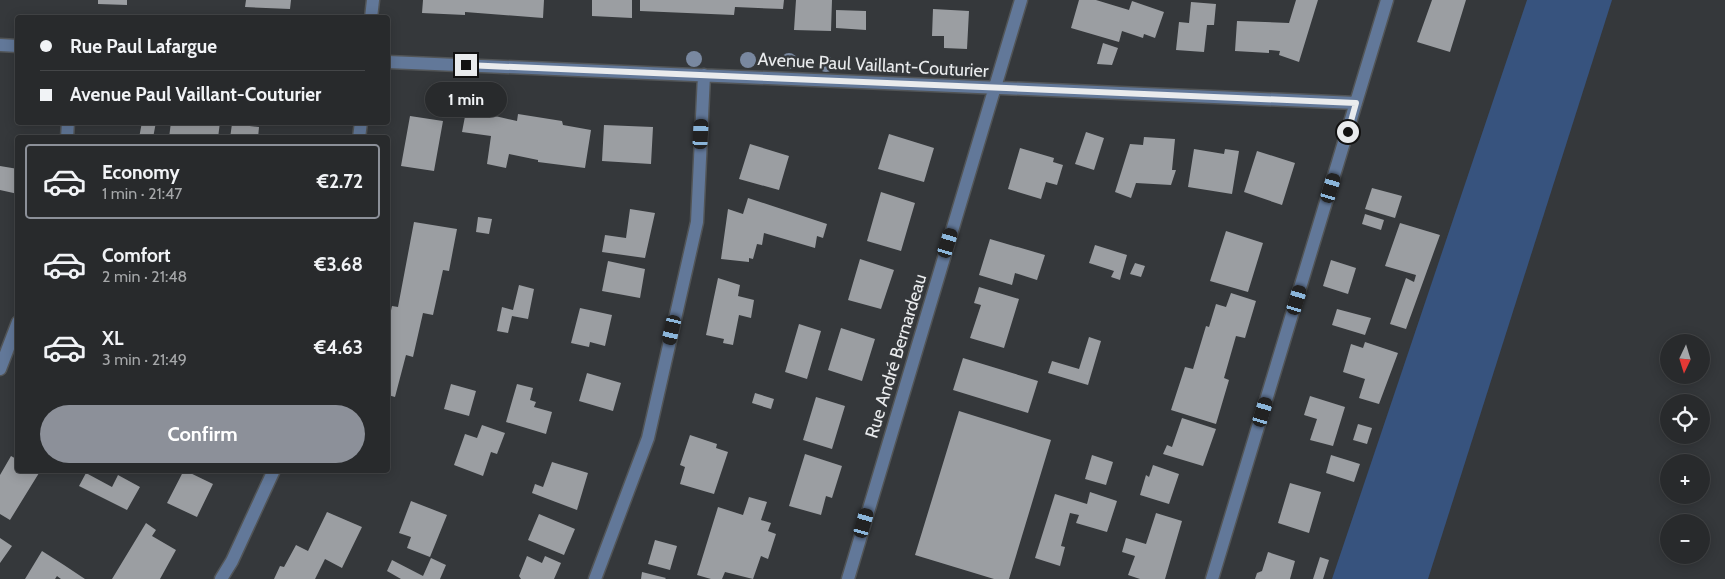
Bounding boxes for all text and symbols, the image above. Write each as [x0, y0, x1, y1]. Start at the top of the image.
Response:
text: Rue Paul Lafargue [70, 35, 217, 58]
street label: Avenue Paul Vaillant-Couturier [757, 48, 989, 82]
route end [455, 54, 477, 76]
callout: 1 min [425, 82, 507, 118]
text: Avenue Paul Vaillant-Couturier [70, 83, 321, 106]
text: 1 min [448, 90, 484, 109]
car [692, 119, 709, 149]
route start [1337, 121, 1359, 143]
icon: car [42, 159, 87, 204]
text: Economy [102, 161, 180, 184]
text: €2.72 [317, 170, 363, 193]
car [1319, 171, 1342, 205]
text: 1 min · 21:47 [102, 184, 182, 203]
car [936, 226, 959, 260]
icon: car [42, 242, 87, 287]
text: Comfort [102, 244, 171, 267]
text: €3.68 [314, 253, 363, 276]
text: 2 min · 21:48 [102, 267, 187, 286]
street label: Rue André Bernardeau [861, 271, 931, 441]
car [1285, 283, 1308, 317]
car [661, 314, 682, 346]
icon: car [42, 325, 87, 370]
text: XL [102, 327, 123, 350]
north arrow [1660, 334, 1710, 384]
map controls [1660, 334, 1710, 564]
text: €4.63 [314, 336, 363, 359]
text: 3 min · 21:49 [102, 350, 187, 369]
button: locate [1660, 394, 1710, 444]
car [1251, 395, 1274, 429]
button: Confirm [40, 405, 365, 463]
button: + [1660, 454, 1710, 504]
car [852, 507, 875, 539]
button: − [1660, 514, 1710, 564]

